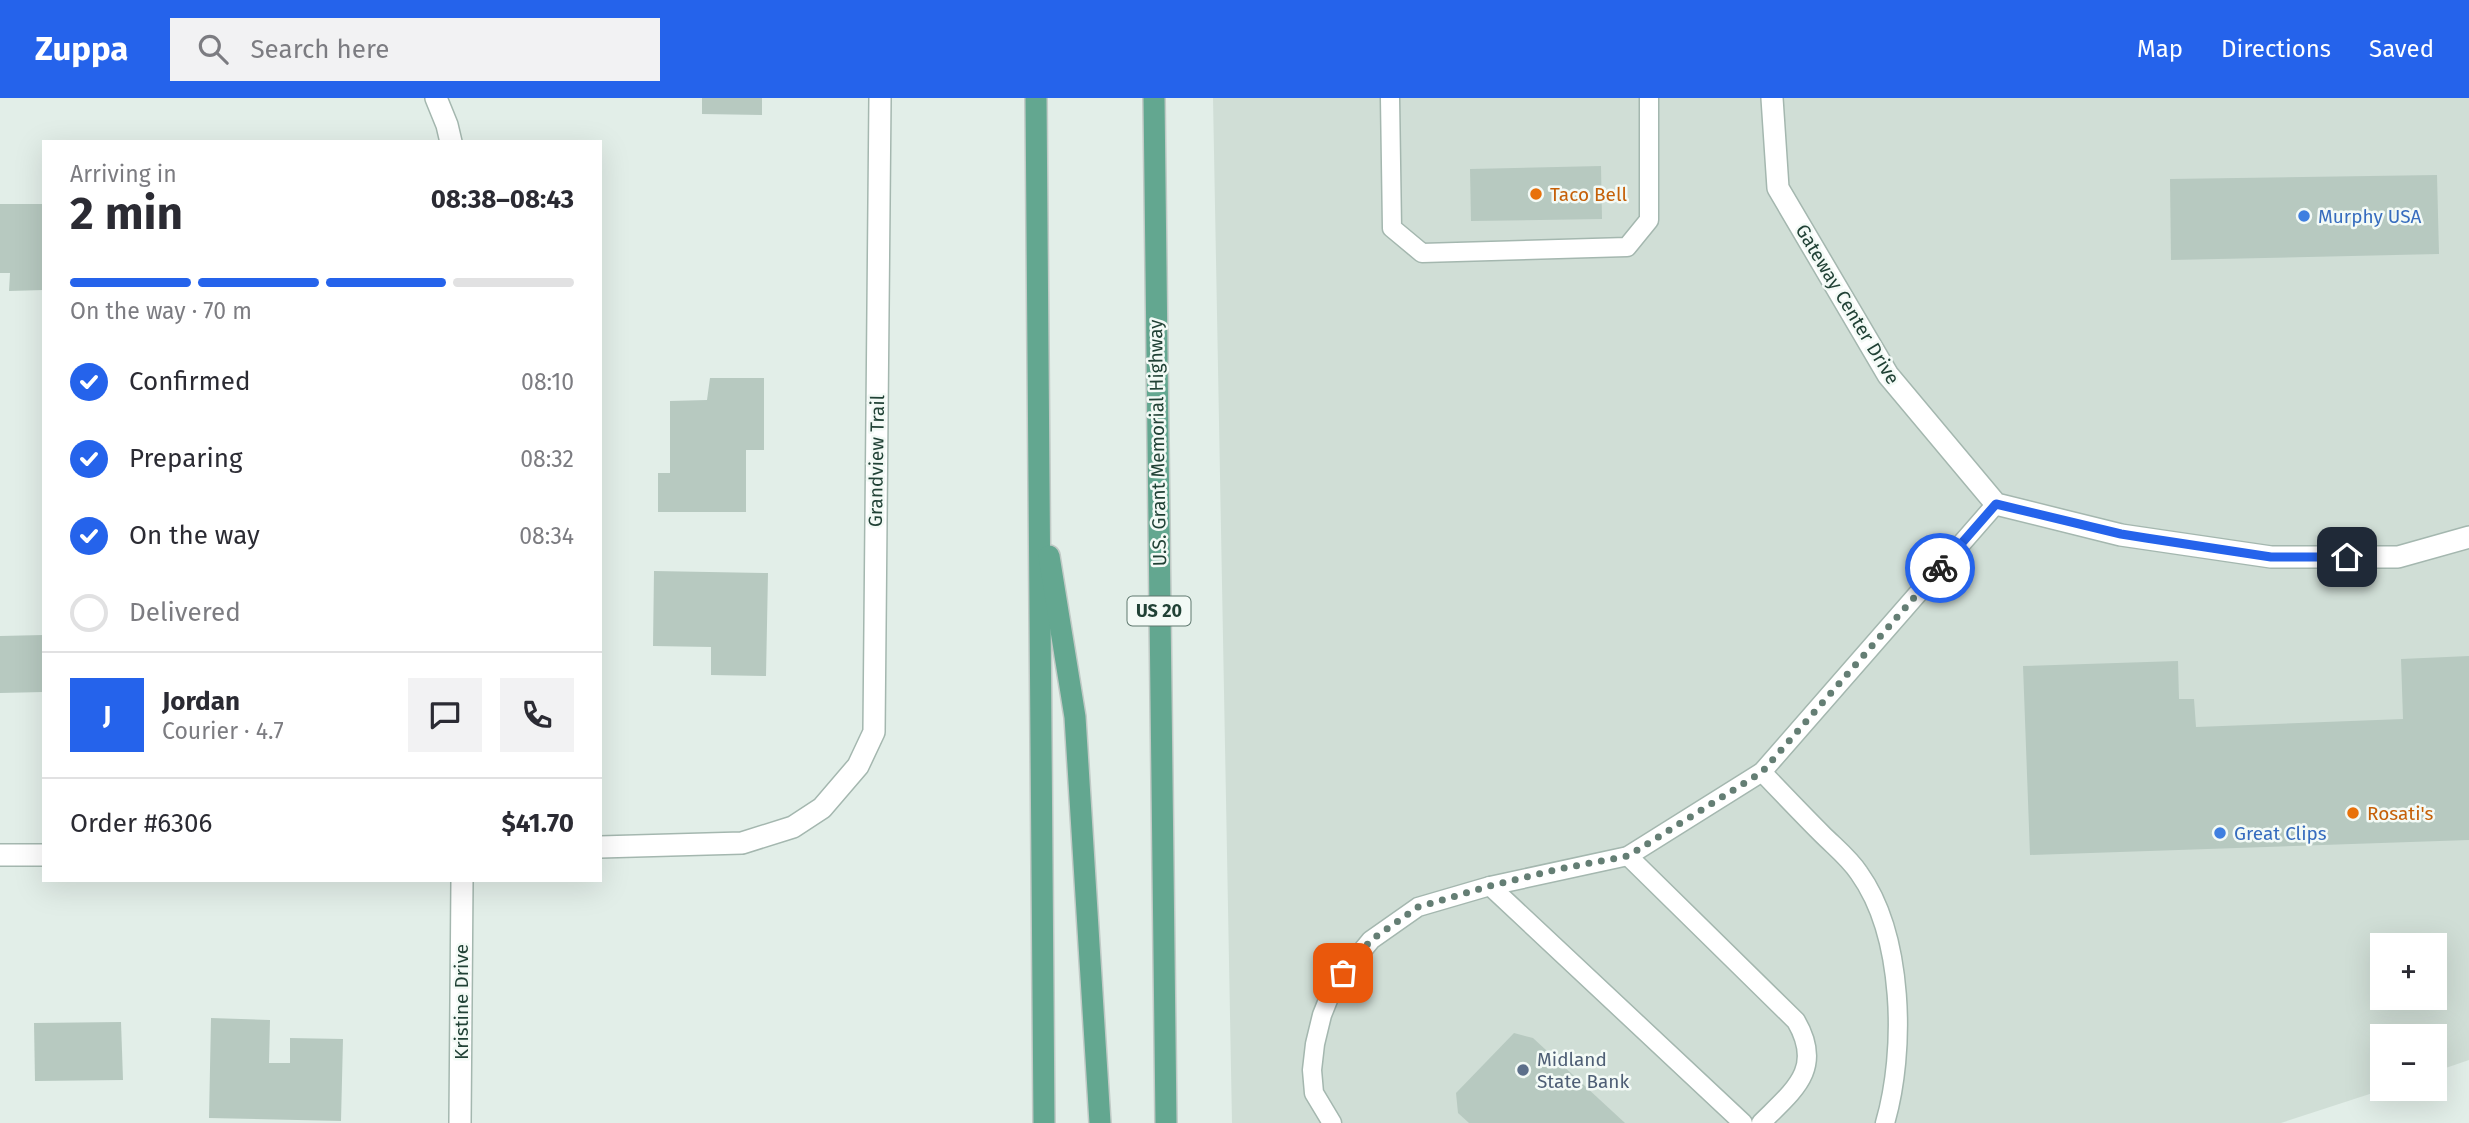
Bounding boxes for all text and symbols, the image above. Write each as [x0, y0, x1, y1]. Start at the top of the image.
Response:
search box [170, 18, 660, 81]
text: Zuppa [35, 29, 128, 69]
icon: search [194, 30, 232, 68]
text: Search here [250, 34, 389, 65]
text: Map [2137, 35, 2183, 63]
text: Directions [2221, 35, 2331, 63]
text: Saved [2369, 35, 2434, 63]
text: Arriving in [70, 160, 177, 188]
place label: Taco Bell [1550, 183, 1628, 206]
text: 08:38–08:43 [431, 184, 574, 215]
text: 2 min [70, 186, 183, 241]
marker: Taco Bell [1528, 186, 1544, 202]
place label: Murphy USA [2318, 205, 2422, 228]
marker: Murphy USA [2296, 208, 2312, 224]
street label: Gateway Center Drive [1791, 220, 1904, 388]
text: On the way · 70 m [70, 297, 252, 325]
street label: U.S. Grant Memorial Highway [1144, 319, 1171, 567]
icon: check [70, 363, 108, 401]
text: Confirmed [129, 366, 250, 397]
text: 08:10 [521, 368, 574, 396]
street label: Grandview Trail [864, 394, 889, 527]
icon: check [70, 440, 108, 478]
text: Preparing [129, 443, 242, 474]
text: 08:32 [520, 445, 574, 473]
icon: check [70, 517, 108, 555]
text: On the way [129, 520, 260, 551]
text: 08:34 [519, 522, 574, 550]
pin [2317, 527, 2377, 587]
courier [1905, 533, 1975, 603]
icon: home [2328, 538, 2366, 576]
icon: bike [1921, 549, 1959, 587]
text: Delivered [129, 597, 241, 628]
road number: US 20 [1128, 597, 1190, 626]
button: chat [408, 678, 482, 752]
button: phone [500, 678, 574, 752]
text: Jordan [162, 686, 240, 717]
text: J [103, 700, 111, 731]
text: Courier · 4.7 [162, 717, 284, 745]
place label: Rosati's [2367, 802, 2434, 825]
marker: Rosati's [2345, 805, 2361, 821]
text: Order #6306 [70, 808, 212, 839]
text: $41.70 [502, 808, 574, 839]
place label: Great Clips [2234, 822, 2327, 845]
marker: Great Clips [2212, 825, 2228, 841]
map controls [2370, 933, 2447, 1101]
button: + [2370, 933, 2447, 1010]
pin [1313, 943, 1373, 1003]
street label: Kristine Drive [450, 944, 473, 1060]
icon: bag [1324, 954, 1362, 992]
button: − [2370, 1024, 2447, 1101]
place label: Midland State Bank [1537, 1048, 1629, 1093]
marker: Midland State Bank [1515, 1062, 1531, 1078]

